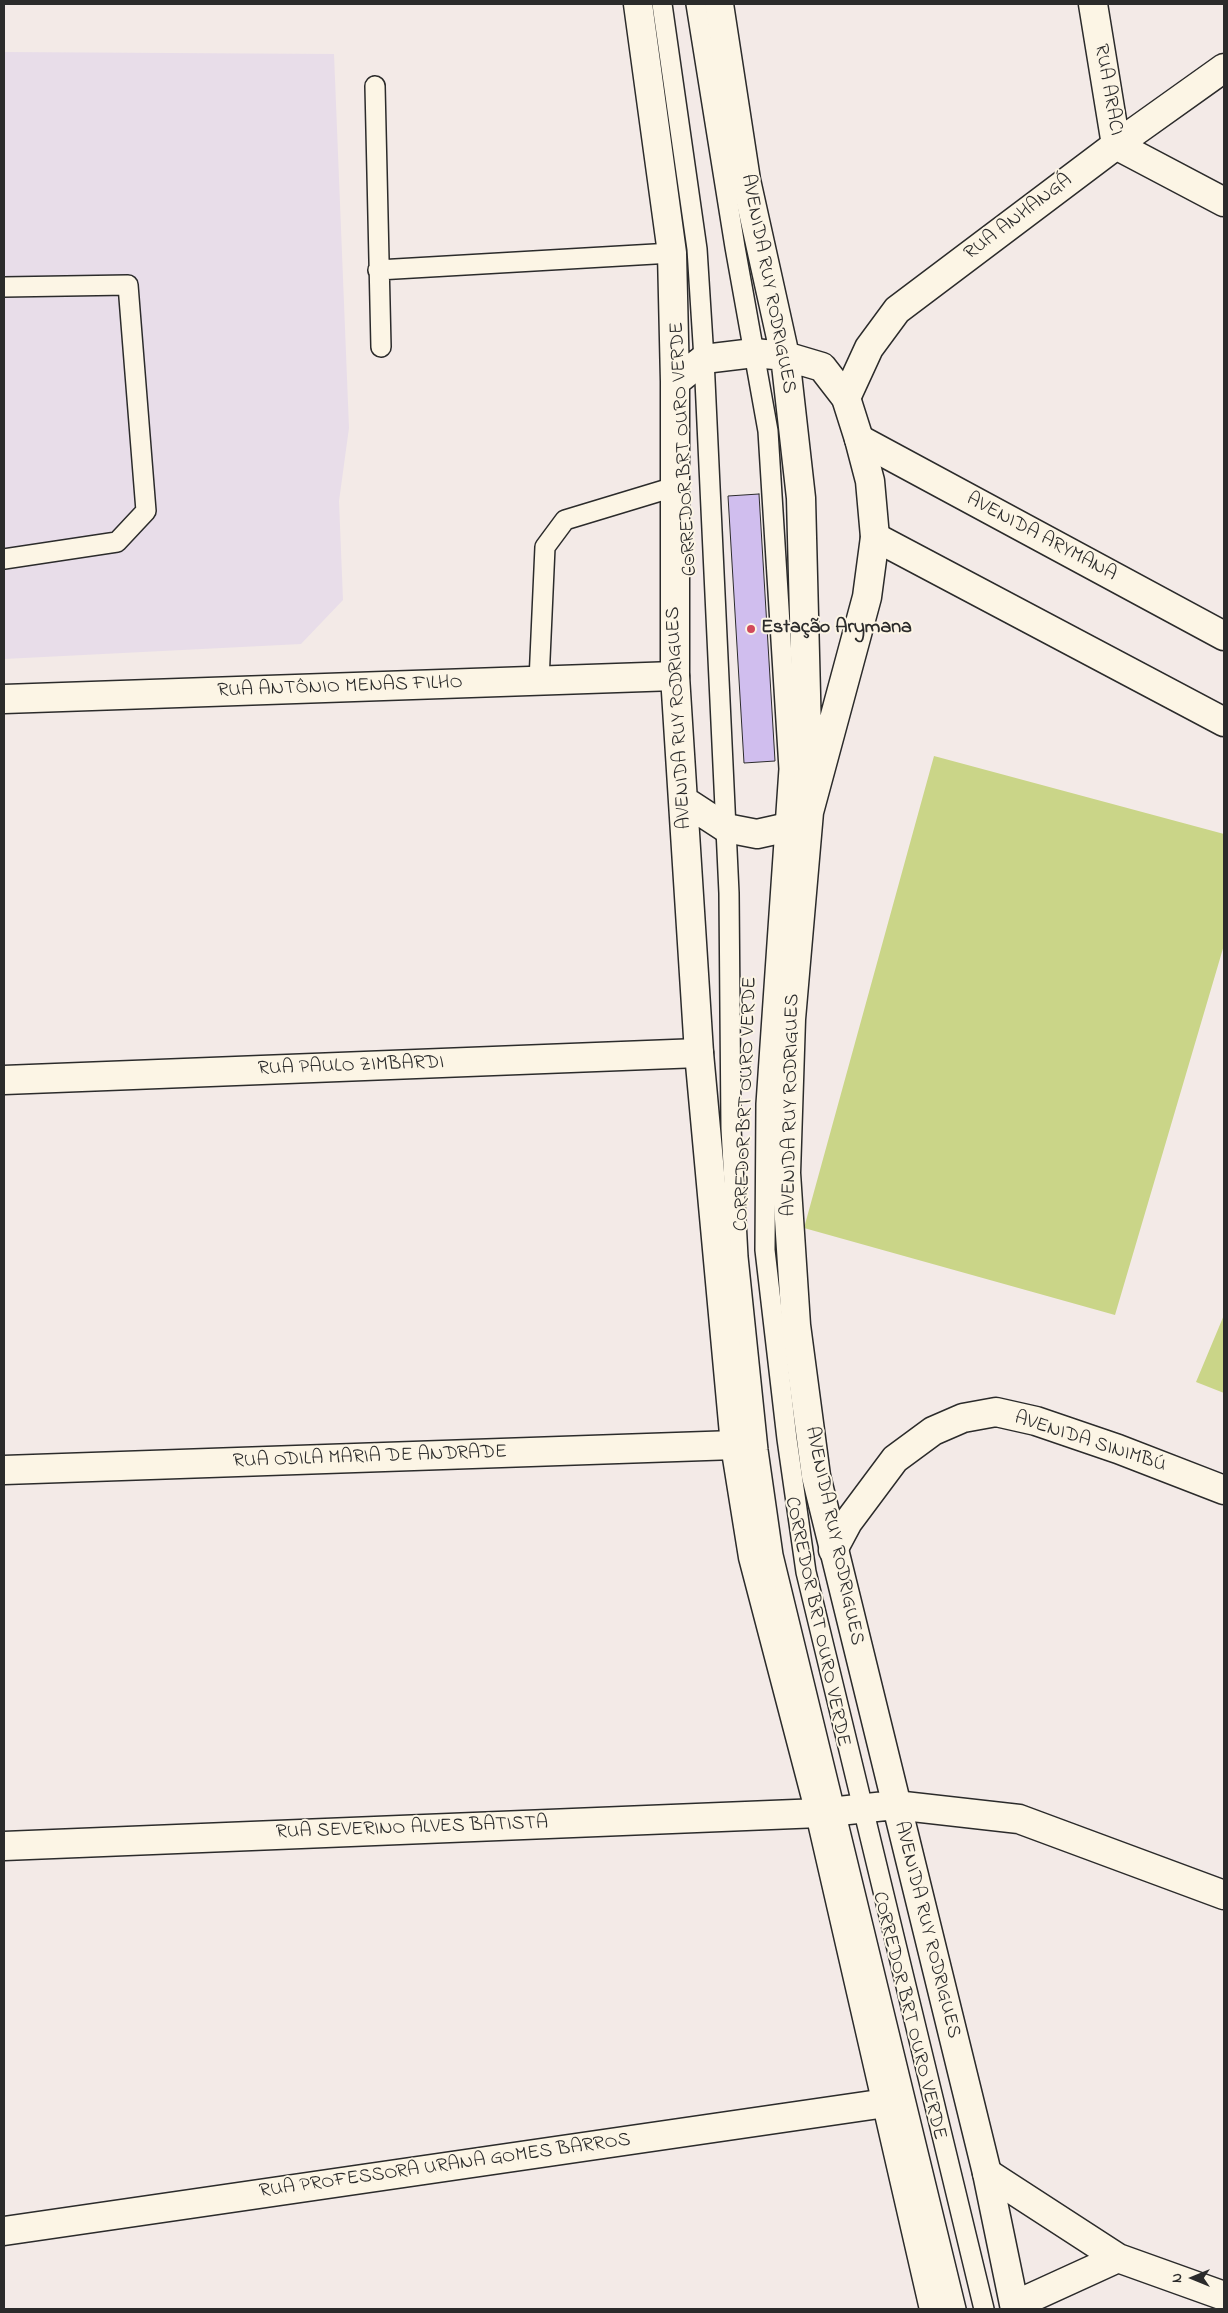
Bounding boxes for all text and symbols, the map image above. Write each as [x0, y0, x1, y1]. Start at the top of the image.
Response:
street label: RUA ARACI [1087, 42, 1127, 138]
street label: RUA ANHANGÁ [960, 170, 1078, 266]
street label: AVENIDA RUY RODRIGUES [734, 172, 800, 396]
street label: CORREDOR BRT OURO VERDE [666, 321, 704, 577]
street label: AVENIDA ARYMANA [962, 488, 1120, 588]
street label: AVENIDA RUY RODRIGUES [662, 606, 698, 830]
place label: Estação Arymana [761, 617, 912, 641]
marker: Estação Arymana [745, 623, 757, 635]
street label: RUA ANTÔNIO MENAS FILHO [217, 672, 463, 704]
street label: CORREDOR BRT OURO VERDE [731, 976, 763, 1232]
street label: AVENIDA RUY RODRIGUES [778, 993, 806, 1217]
street label: RUA PAULO ZIMBARDI [257, 1052, 445, 1082]
street label: AVENIDA SINIMBÚ [1011, 1407, 1169, 1479]
street label: AVENIDA RUY RODRIGUES [798, 1424, 868, 1648]
street label: RUA ODILA MARIA DE ANDRADE [233, 1441, 507, 1475]
street label: CORREDOR BRT OURO VERDE [778, 1495, 854, 1749]
street label: RUA SEVERINO ALVES BATISTA [275, 1812, 549, 1846]
street label: AVENIDA RUY RODRIGUES [887, 1819, 965, 2041]
street label: CORREDOR BRT OURO VERDE [866, 1889, 950, 2143]
street label: RUA PROFESSORA URANA GOMES BARROS [258, 2129, 632, 2205]
north arrow [1168, 2253, 1218, 2303]
text: N [1167, 2273, 1188, 2283]

